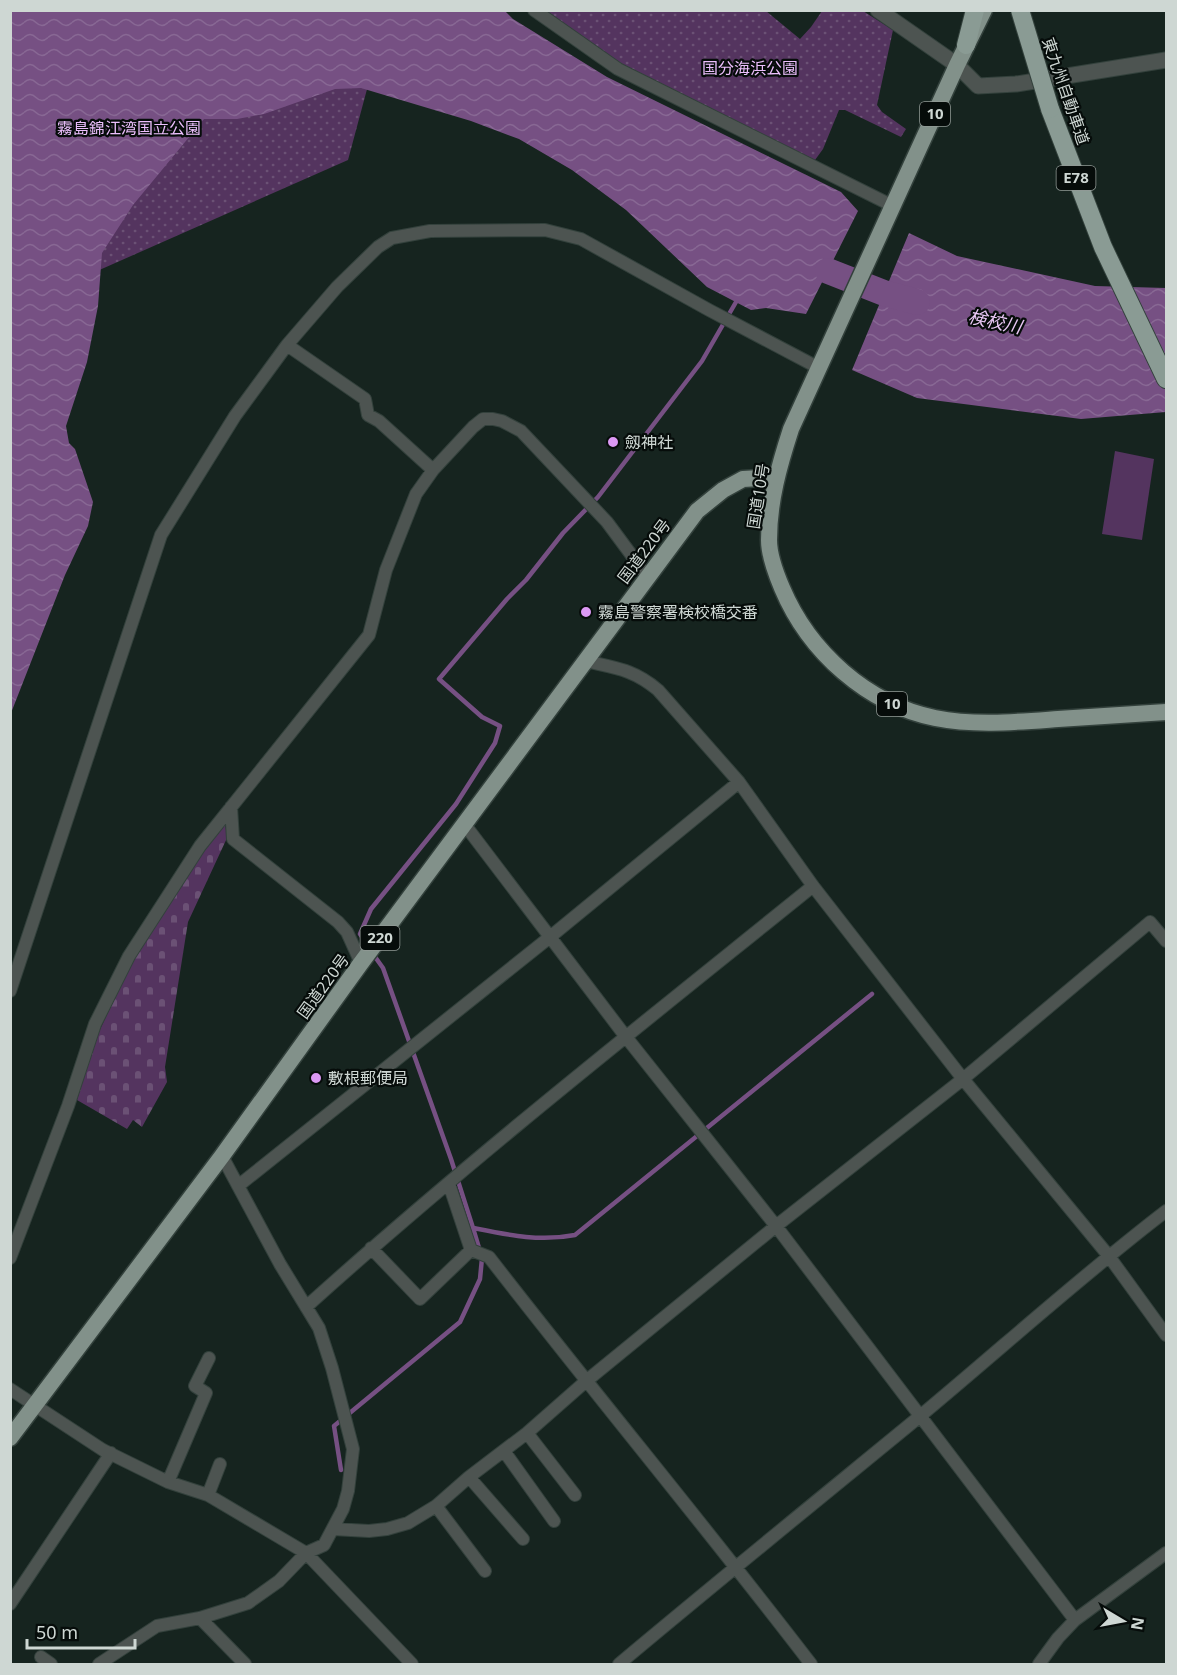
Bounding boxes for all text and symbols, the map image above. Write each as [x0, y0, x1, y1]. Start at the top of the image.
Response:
street label: 東九州自動車道 [1037, 34, 1095, 148]
park label: 国分海浜公園 [702, 57, 798, 79]
road number: 10 [920, 102, 950, 126]
park label: 霧島錦江湾国立公園 [57, 117, 201, 139]
road number: E78 [1056, 166, 1096, 190]
water label: 検校川 [966, 304, 1026, 339]
place label: 劔神社 [625, 431, 673, 453]
marker: 劔神社 [606, 435, 620, 449]
street label: 国道10号 [742, 462, 774, 530]
street label: 国道220号 [613, 514, 675, 588]
place label: 霧島警察署検校橋交番 [598, 601, 758, 623]
marker: 霧島警察署検校橋交番 [579, 605, 593, 619]
road number: 10 [877, 692, 907, 716]
road number: 220 [360, 926, 400, 950]
street label: 国道220号 [292, 949, 354, 1023]
place label: 敷根郵便局 [328, 1067, 408, 1089]
marker: 敷根郵便局 [309, 1071, 323, 1085]
north arrow [1093, 1591, 1153, 1651]
scale bar [27, 1612, 135, 1650]
text: N [1126, 1615, 1150, 1632]
text: 50 m [36, 1620, 78, 1644]

